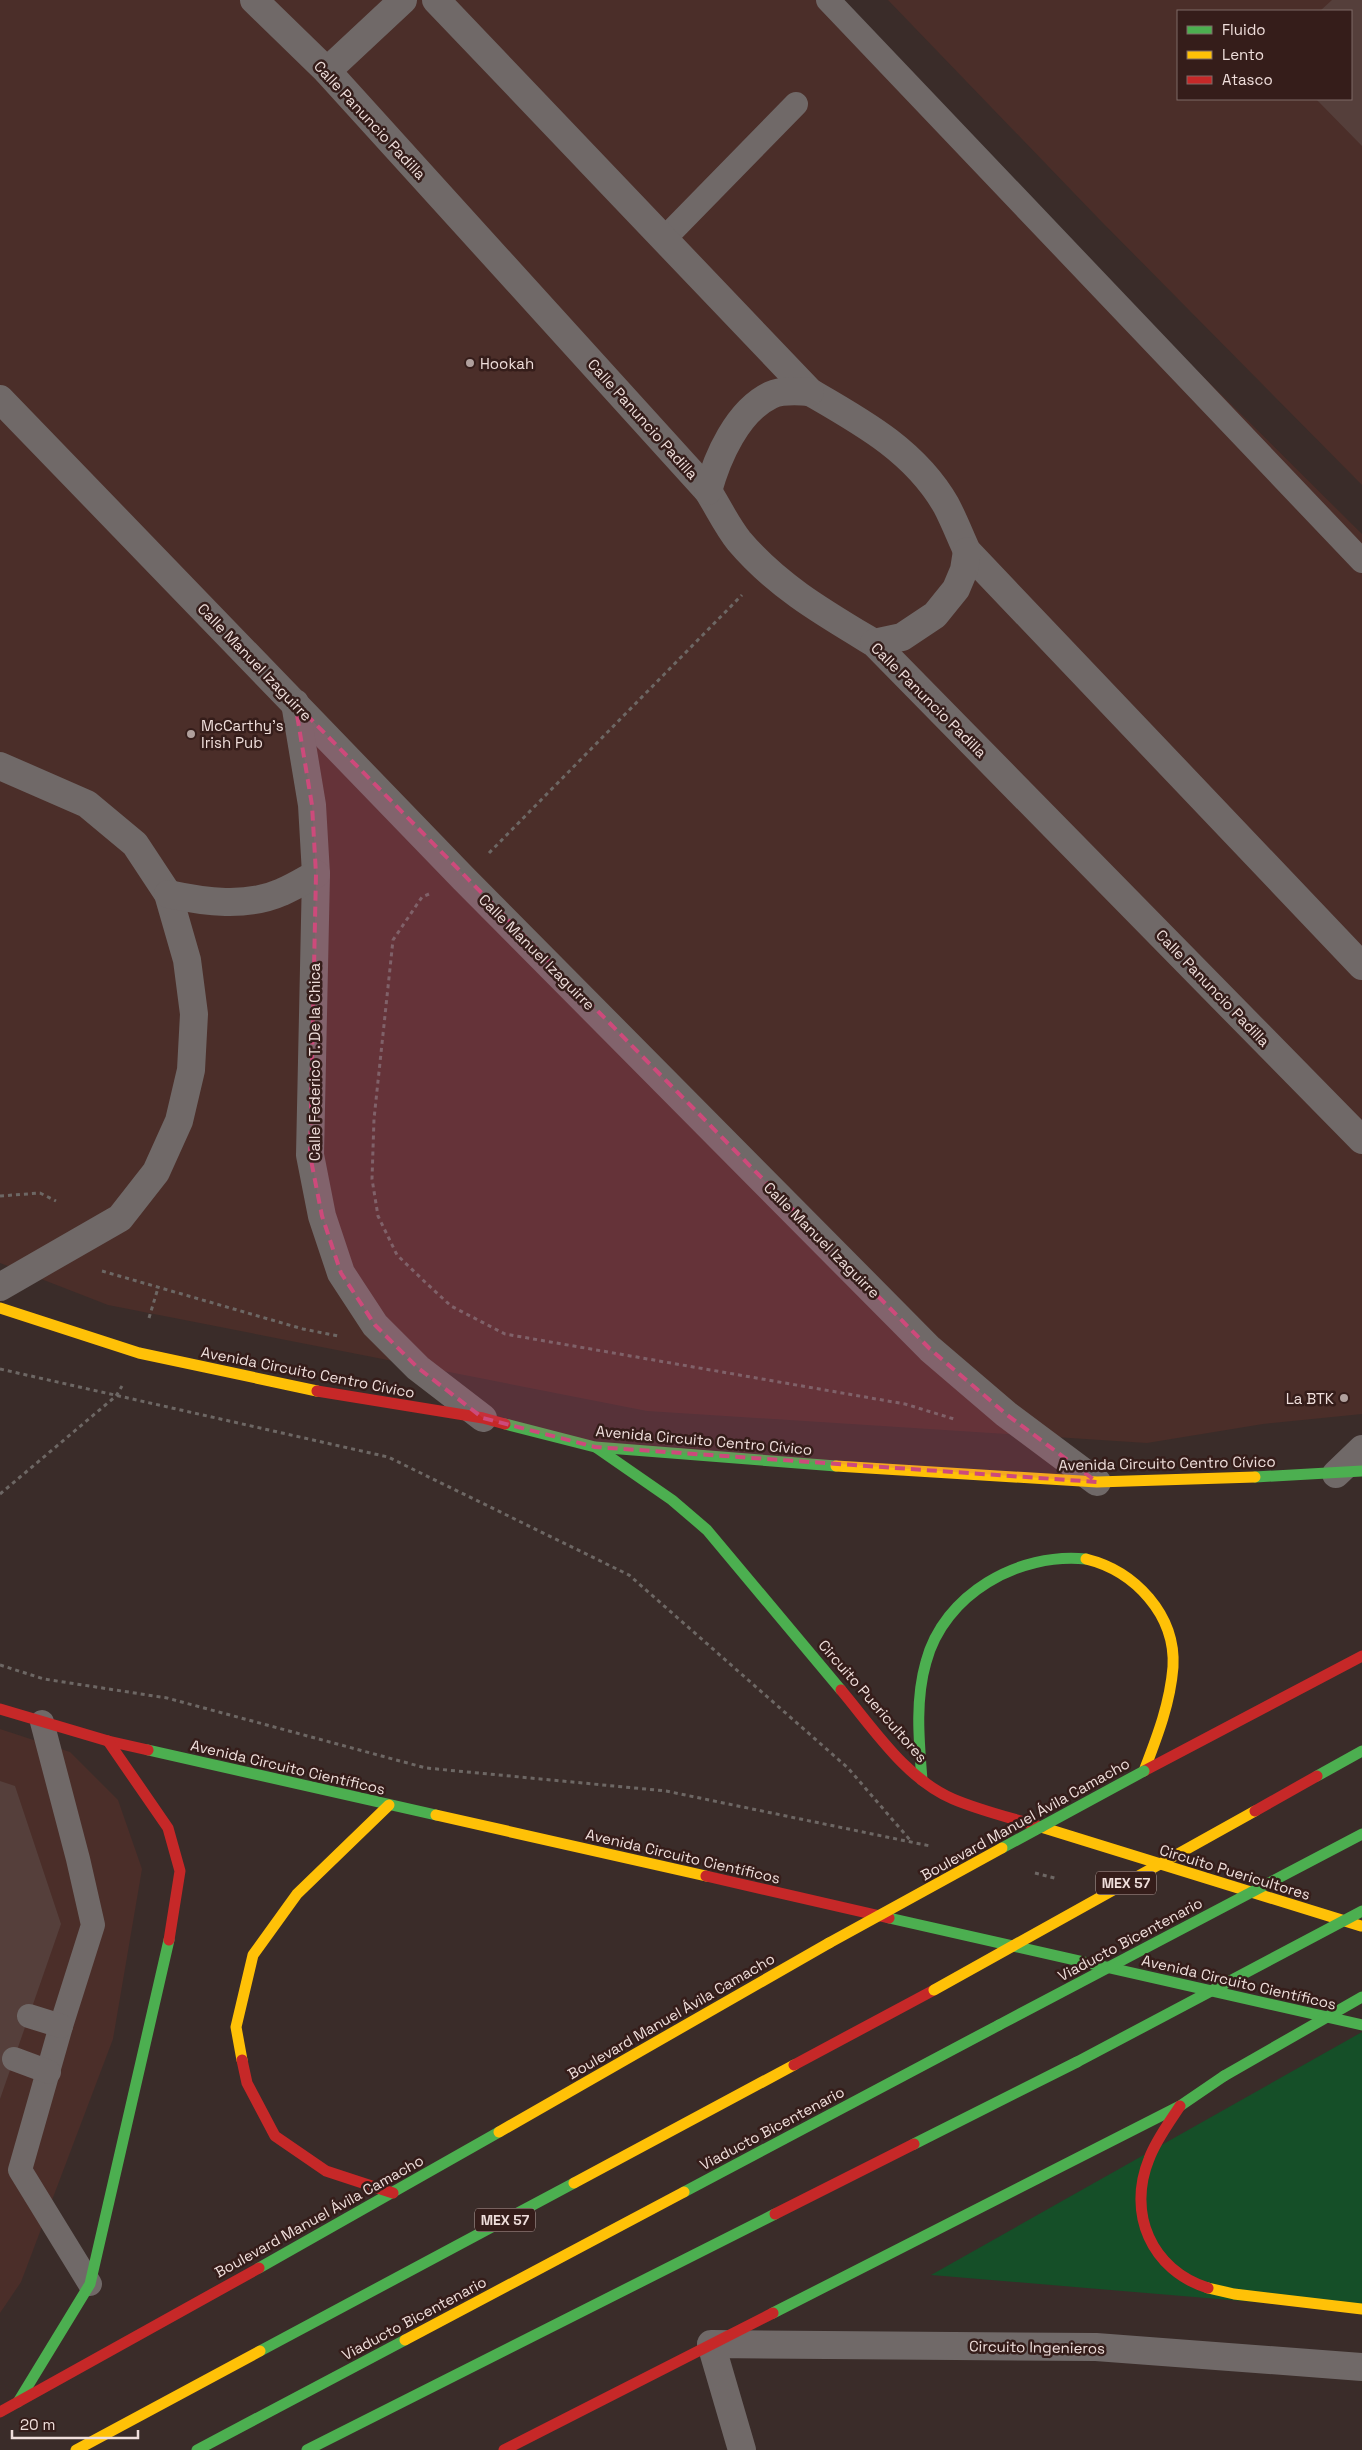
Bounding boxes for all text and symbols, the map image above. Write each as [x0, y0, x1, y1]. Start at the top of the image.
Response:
legend [1177, 10, 1352, 100]
text: Fluido [1222, 20, 1266, 39]
text: Lento [1222, 45, 1264, 64]
street label: Calle Panuncio Padilla [310, 57, 430, 184]
text: Atasco [1222, 70, 1273, 89]
place label: Hookah [480, 354, 534, 373]
street label: Calle Panuncio Padilla [584, 355, 702, 483]
marker: Hookah [464, 357, 476, 369]
street label: Calle Manuel Izaguirre [194, 599, 316, 725]
street label: Calle Panuncio Padilla [867, 638, 991, 762]
place label: McCarthy's Irish Pub [201, 716, 284, 752]
marker: McCarthy's Irish Pub [185, 728, 197, 740]
street label: Calle Manuel Izaguirre [475, 890, 599, 1014]
street label: Calle Panuncio Padilla [1152, 925, 1274, 1051]
street label: Calle Federico T. De la Chica [305, 962, 324, 1161]
street label: Calle Manuel Izaguirre [760, 1178, 884, 1302]
street label: Avenida Circuito Centro Cívico [200, 1342, 416, 1402]
place label: La BTK [1286, 1389, 1334, 1408]
marker: La BTK [1338, 1392, 1350, 1404]
street label: Avenida Circuito Centro Cívico [595, 1421, 813, 1459]
street label: Avenida Circuito Centro Cívico [1058, 1452, 1276, 1474]
street label: Circuito Puericultores [814, 1636, 932, 1766]
street label: Avenida Circuito Científicos [189, 1735, 387, 1799]
street label: Boulevard Manuel Ávila Camacho [917, 1753, 1133, 1885]
street label: Avenida Circuito Científicos [584, 1824, 782, 1888]
street label: Circuito Puericultores [1157, 1840, 1313, 1904]
road number: MEX 57 [1096, 1872, 1156, 1895]
street label: Viaducto Bicentenario [1054, 1893, 1206, 1985]
street label: Boulevard Manuel Ávila Camacho [564, 1949, 778, 2083]
street label: Avenida Circuito Científicos [1140, 1950, 1338, 2014]
street label: Viaducto Bicentenario [696, 2082, 848, 2174]
street label: Boulevard Manuel Ávila Camacho [211, 2150, 427, 2282]
road number: MEX 57 [475, 2208, 535, 2232]
street label: Viaducto Bicentenario [338, 2272, 490, 2364]
street label: Circuito Ingenieros [969, 2336, 1105, 2358]
scale bar [12, 2408, 139, 2440]
text: 20 m [20, 2415, 55, 2434]

